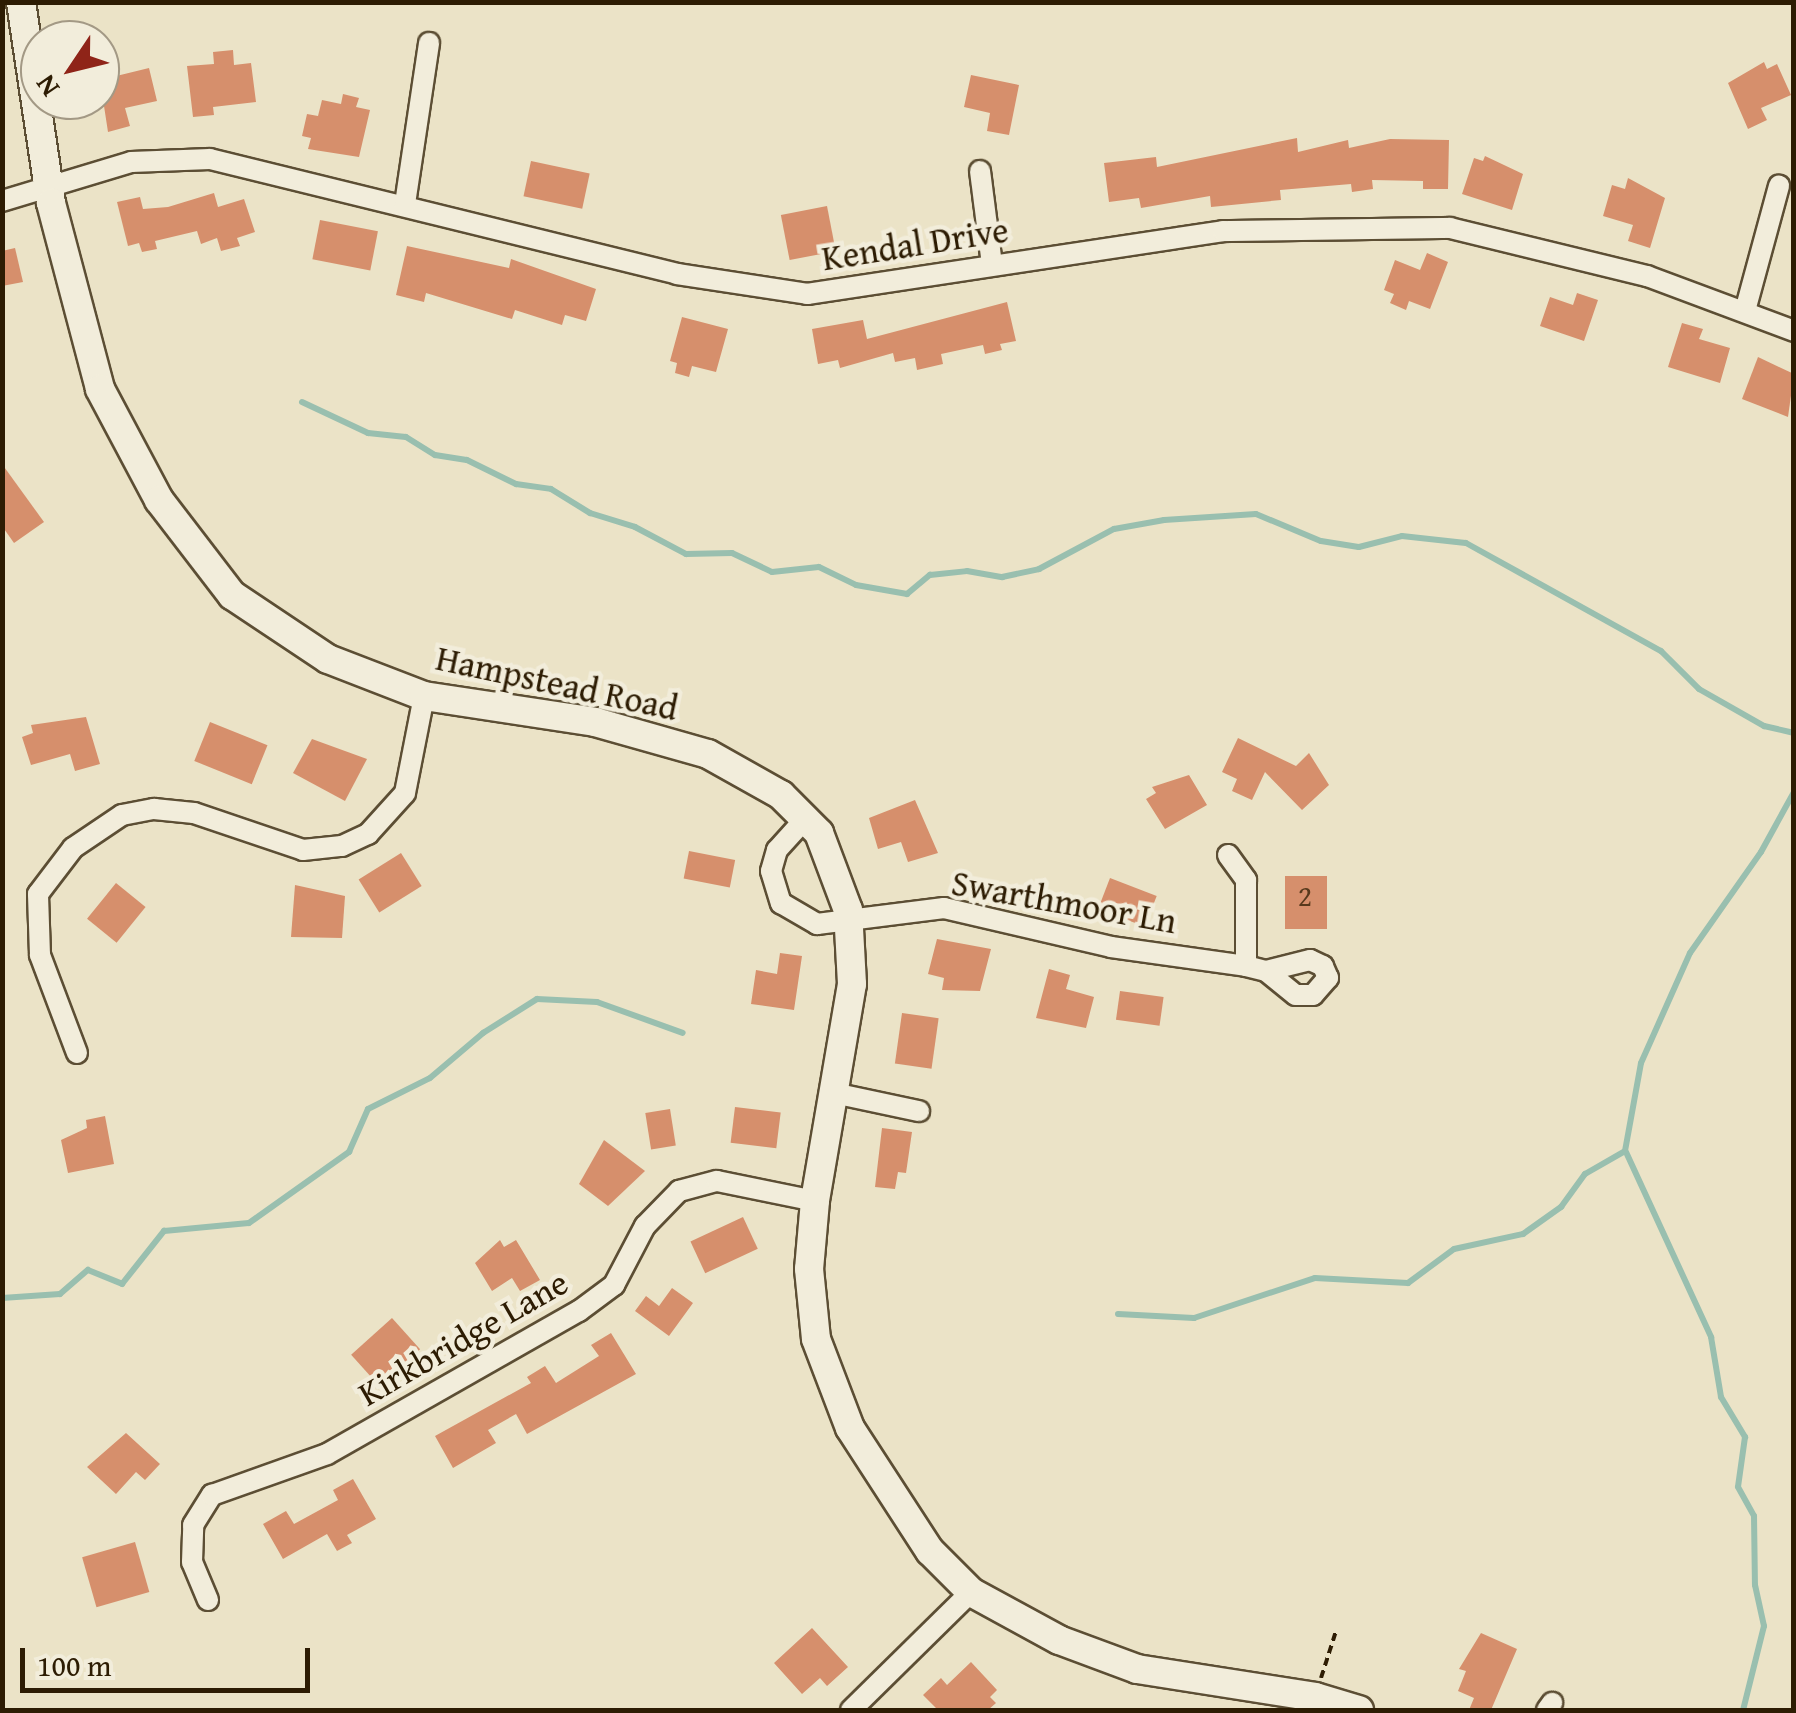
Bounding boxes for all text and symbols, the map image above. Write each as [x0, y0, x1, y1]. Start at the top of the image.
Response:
north arrow [20, 20, 120, 120]
text: N [24, 67, 69, 106]
street label: Kendal Drive [819, 209, 1011, 279]
street label: Hampstead Road [432, 637, 682, 729]
street label: Swarthmoor Ln [948, 862, 1180, 942]
house number: 2 [1298, 877, 1312, 913]
street label: Kirkbridge Lane [351, 1261, 575, 1415]
scale bar [25, 1628, 315, 1690]
text: 100 m [37, 1643, 111, 1687]

